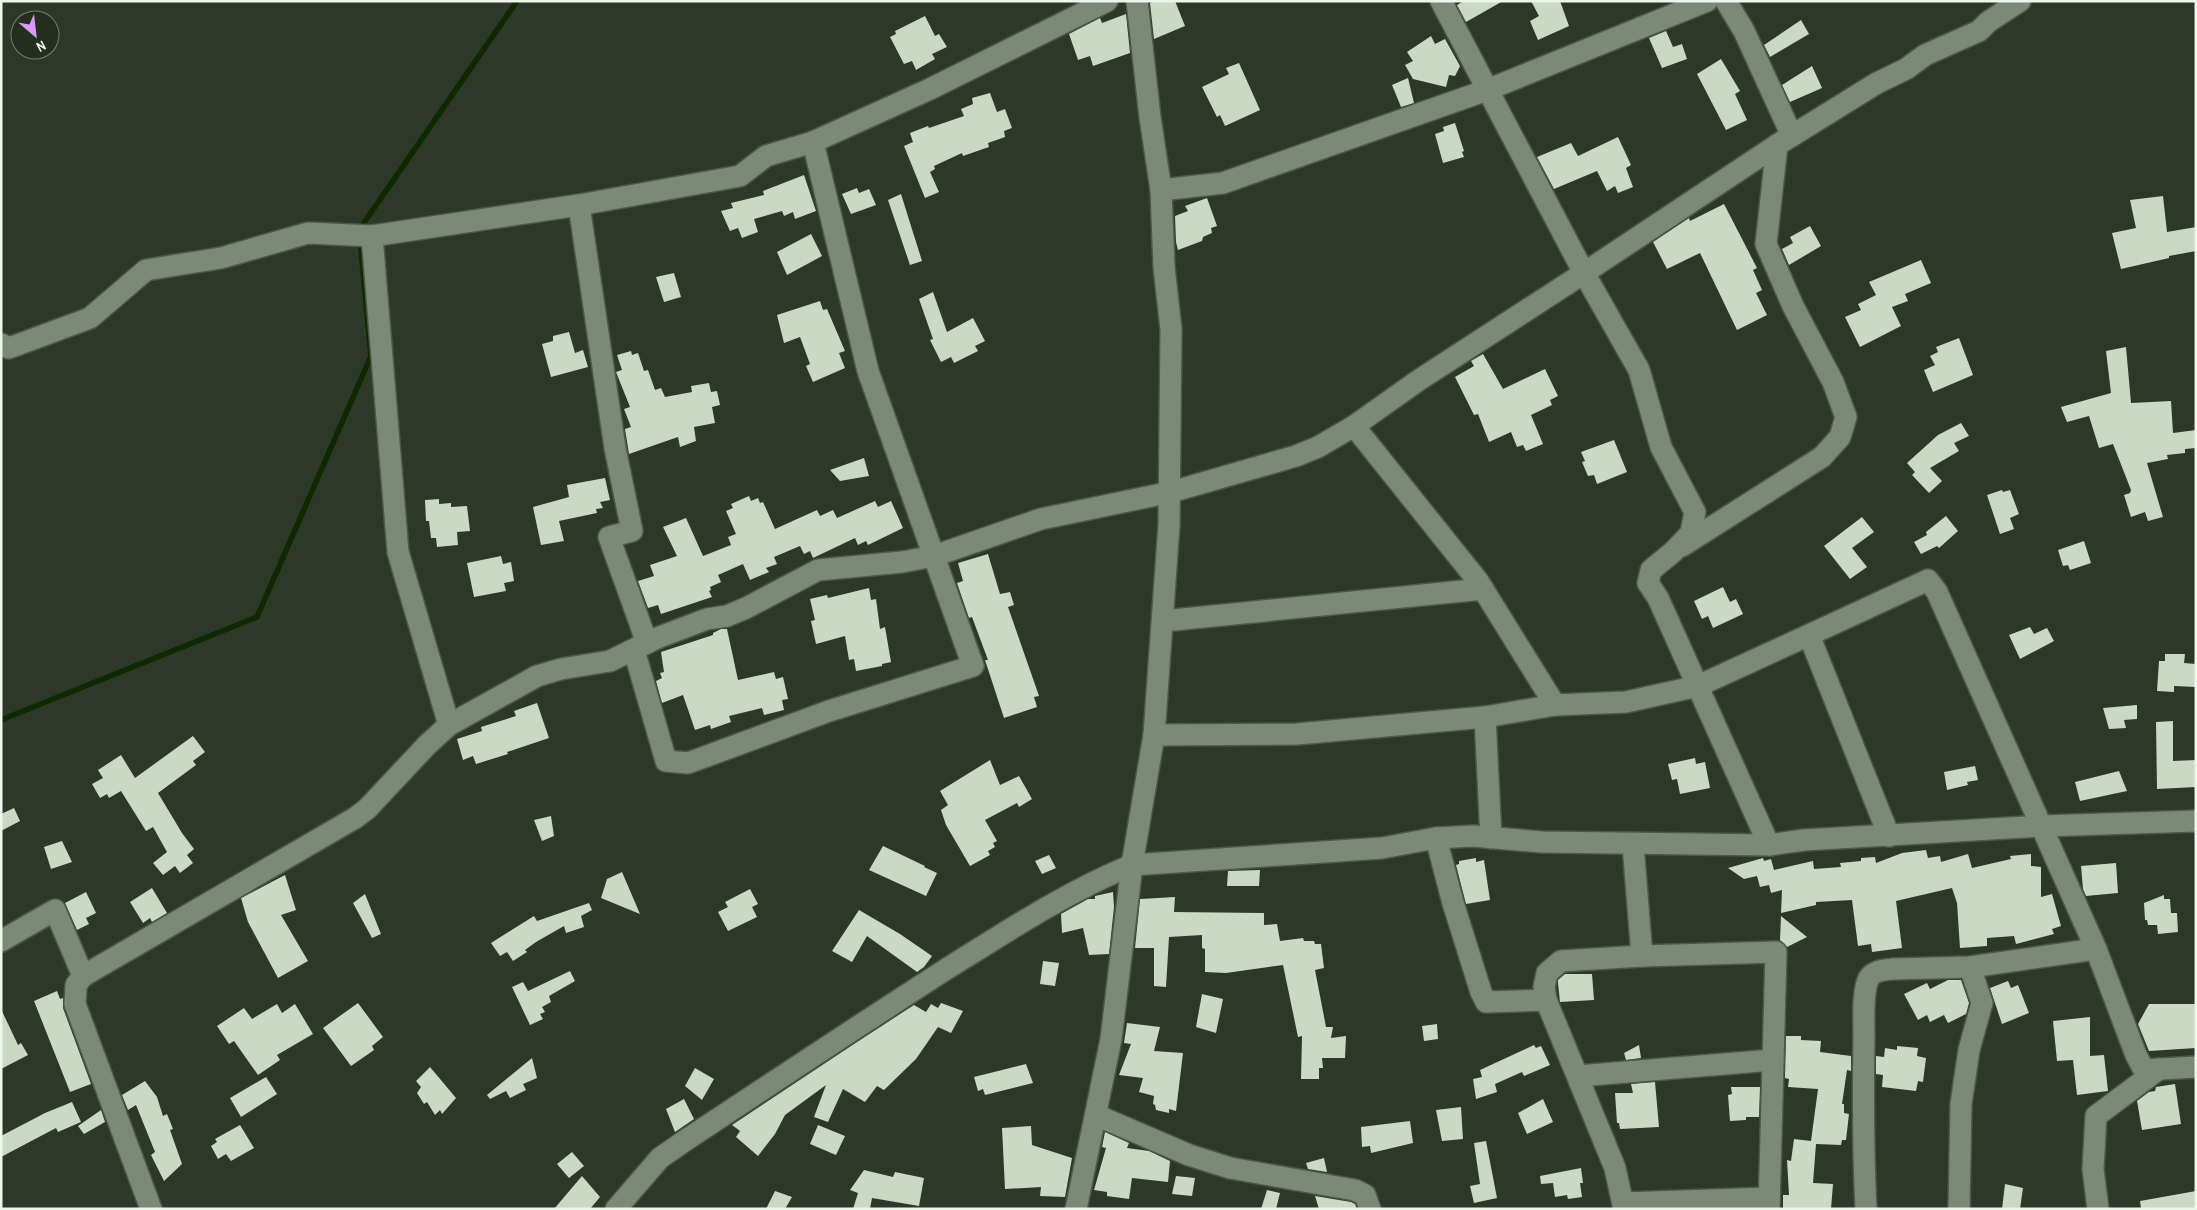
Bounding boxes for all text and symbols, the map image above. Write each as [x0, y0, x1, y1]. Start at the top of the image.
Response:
north arrow [10, 10, 60, 60]
text: N [33, 37, 49, 56]

